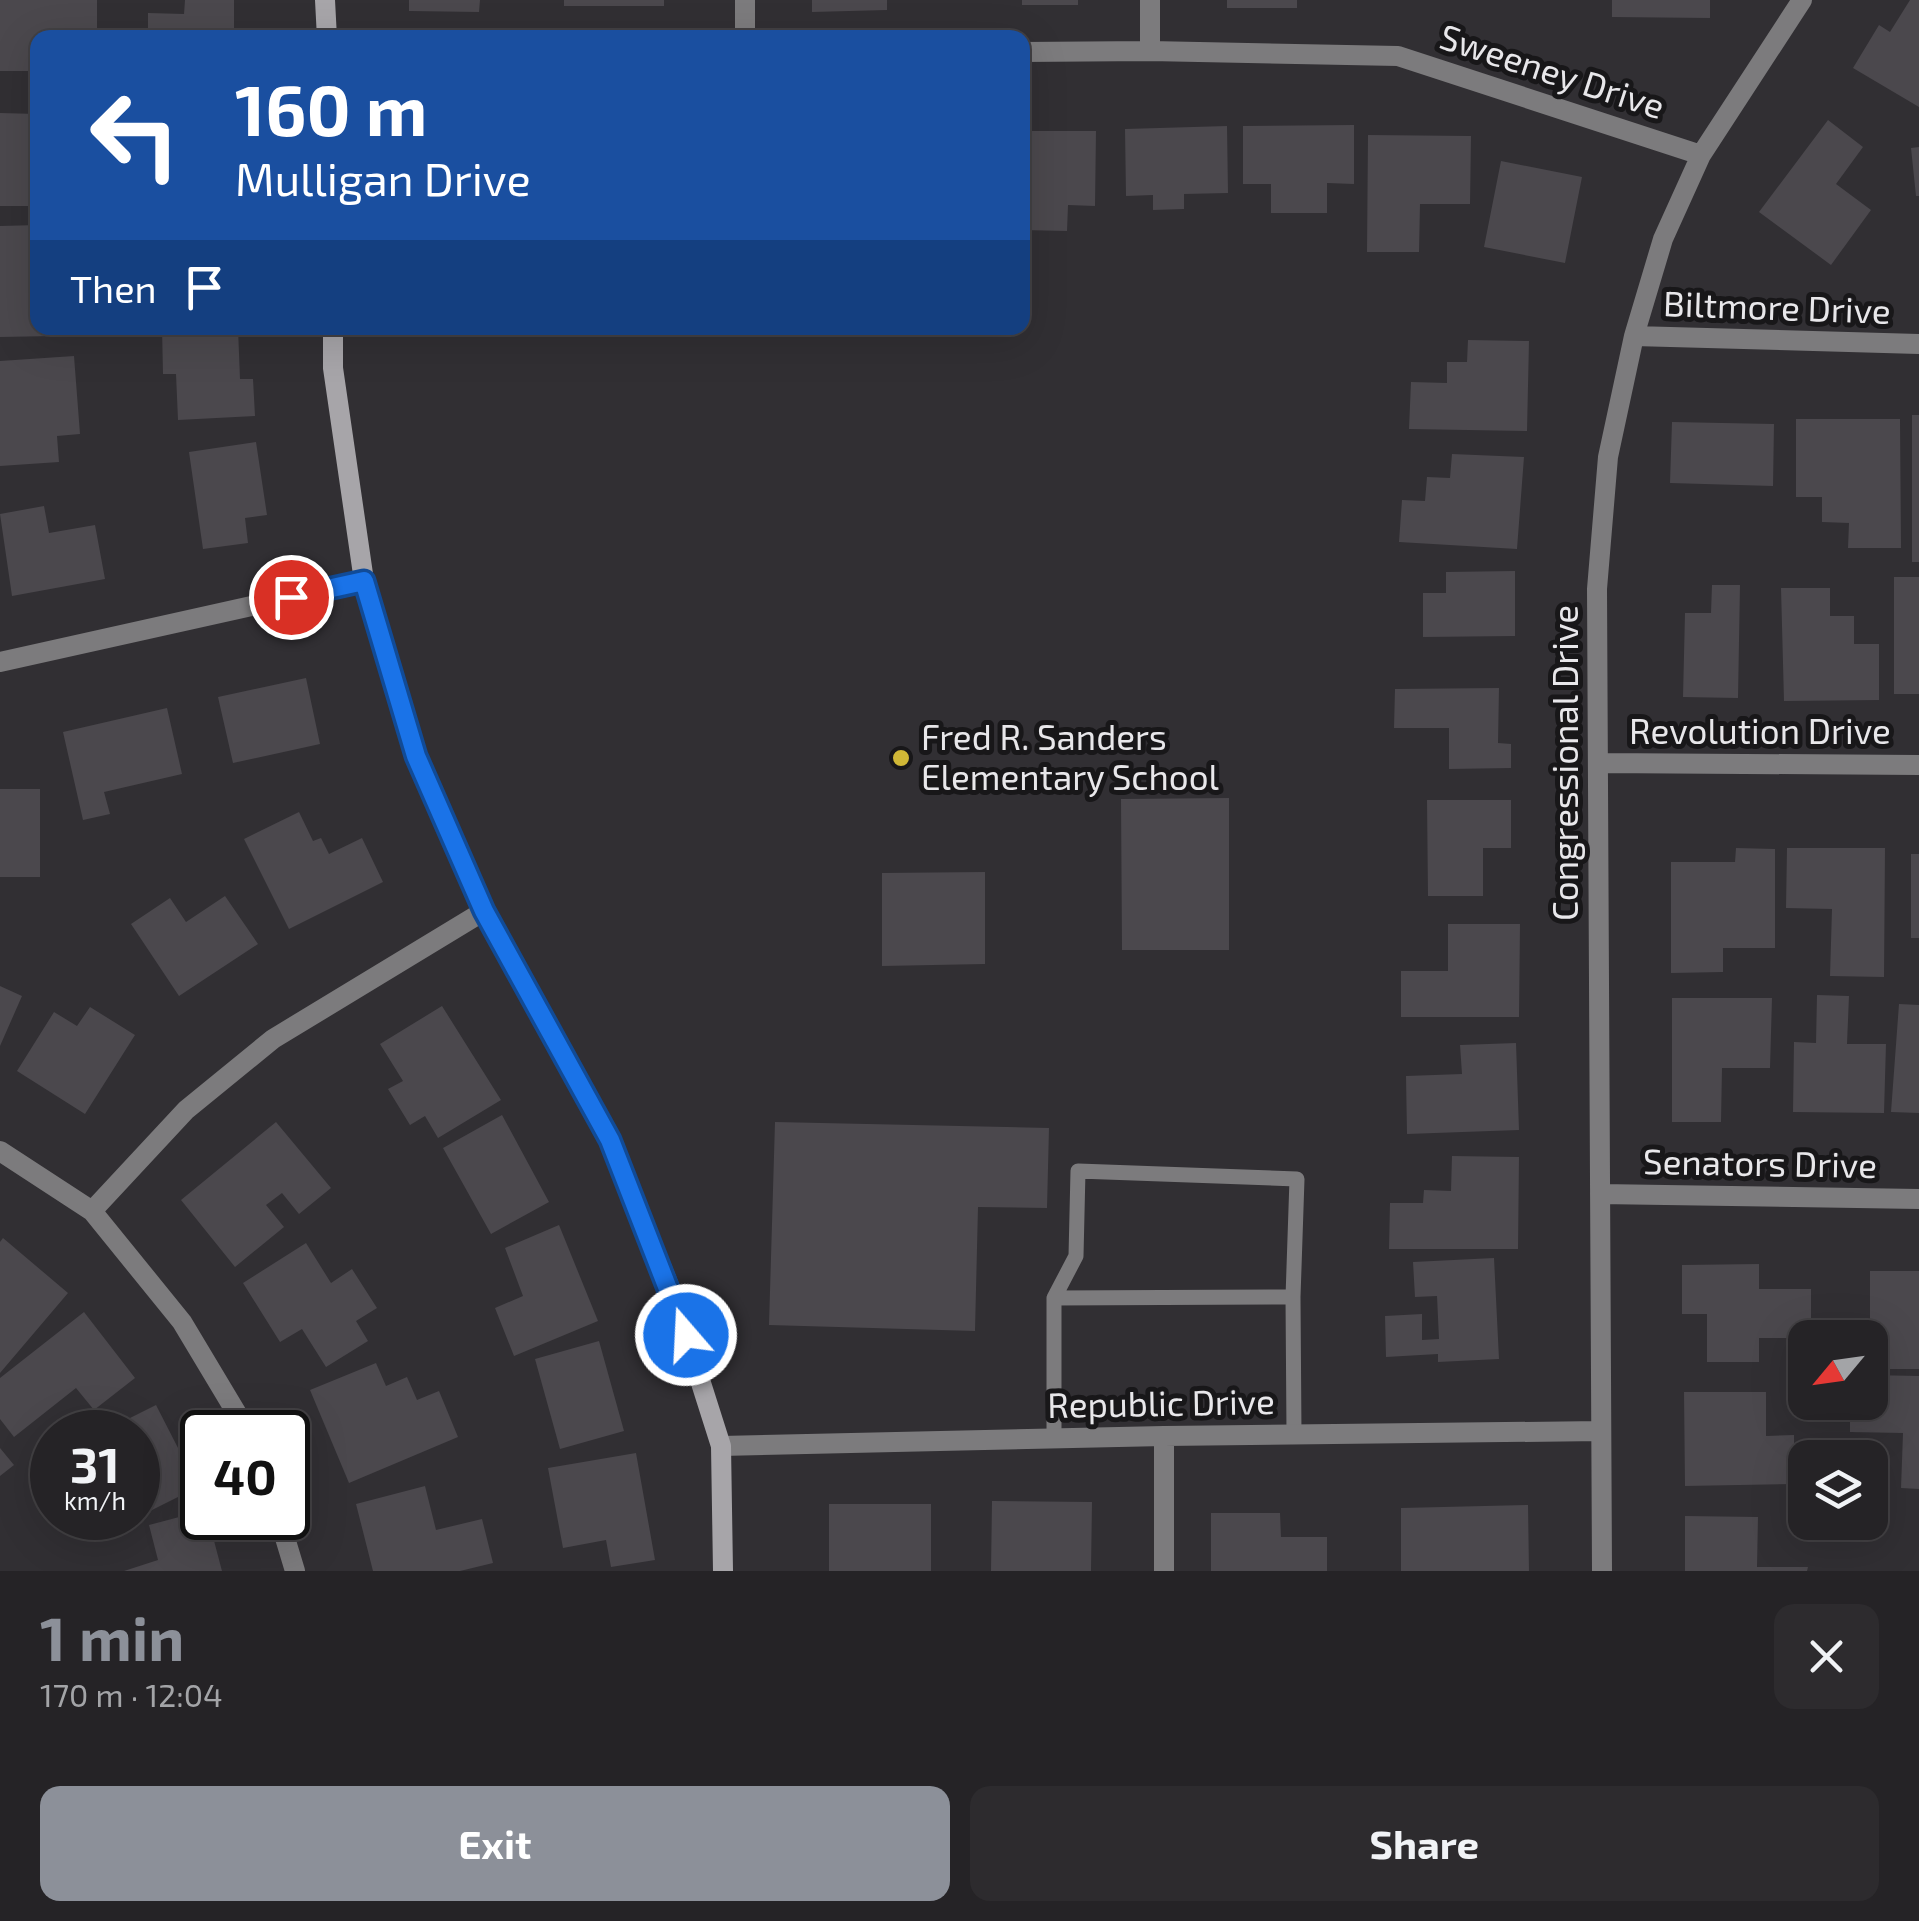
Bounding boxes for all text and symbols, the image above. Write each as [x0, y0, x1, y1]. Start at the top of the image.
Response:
street label: Sweeney Drive [1435, 14, 1670, 126]
text: 160 m [235, 66, 428, 150]
icon: left [70, 70, 200, 200]
text: Mulligan Drive [235, 151, 531, 205]
icon: arrive [177, 260, 232, 315]
text: Then [70, 265, 157, 311]
street label: Biltmore Drive [1663, 281, 1892, 331]
pin [249, 555, 334, 640]
icon: arrive [264, 570, 319, 625]
street label: Congressional Drive [1543, 605, 1585, 921]
street label: Revolution Drive [1629, 709, 1891, 751]
place label: Fred R. Sanders Elementary School [921, 715, 1220, 797]
marker: Fred R. Sanders Elementary School [890, 747, 912, 769]
street label: Senators Drive [1643, 1139, 1877, 1185]
position arrow [634, 1283, 738, 1387]
north arrow [1788, 1320, 1888, 1420]
map controls [1788, 1320, 1888, 1540]
street label: Republic Drive [1047, 1379, 1275, 1425]
speed limit sign: 40 [180, 1410, 310, 1540]
text: 31 [70, 1433, 120, 1493]
button: layers [1788, 1440, 1888, 1540]
text: km/h [64, 1485, 126, 1515]
text: 1 min [40, 1601, 184, 1673]
button: close [1774, 1604, 1879, 1709]
text: 170 m · 12:04 [40, 1675, 223, 1713]
button: Exit [40, 1786, 950, 1901]
button: Share [970, 1786, 1879, 1901]

